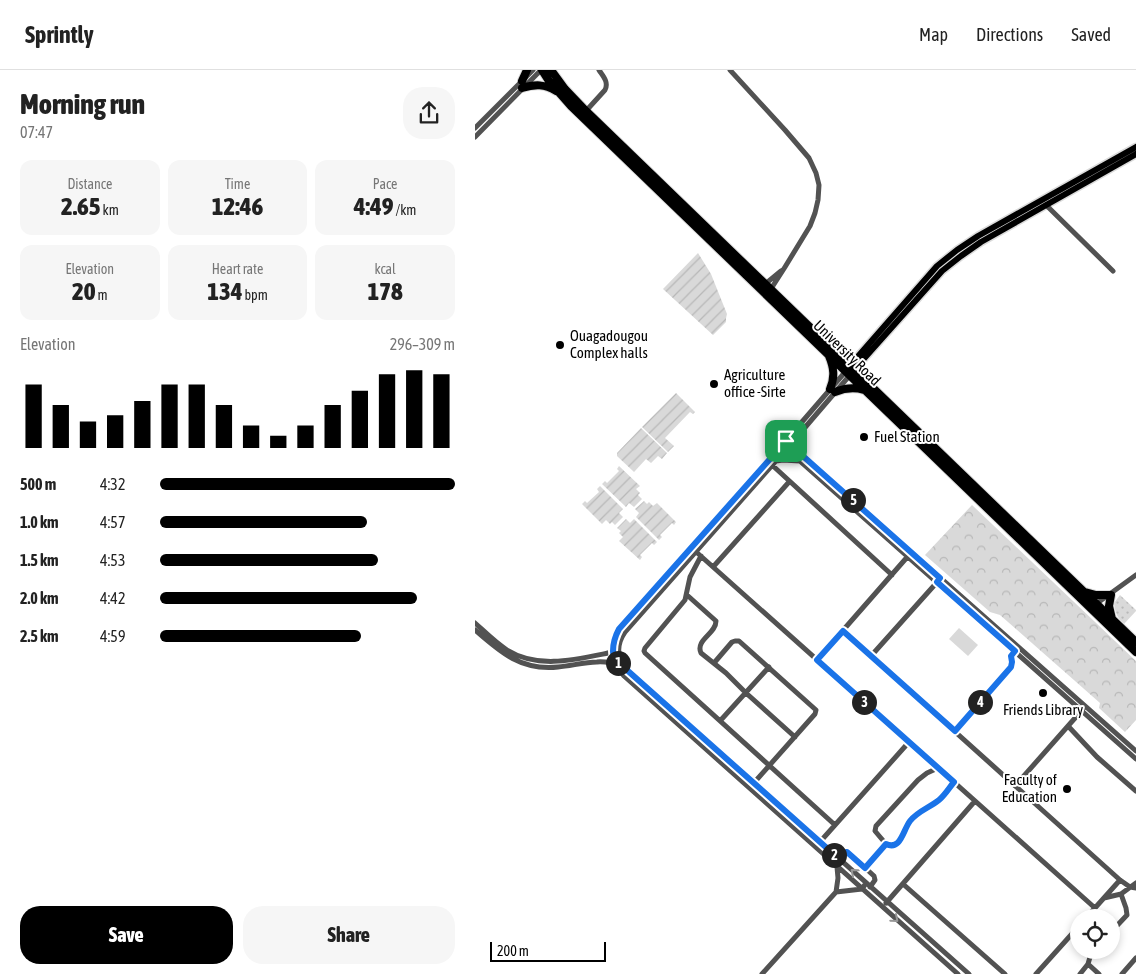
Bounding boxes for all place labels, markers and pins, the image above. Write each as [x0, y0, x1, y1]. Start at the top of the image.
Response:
place label: Ouagadougou Complex halls [570, 327, 648, 361]
marker: Ouagadougou Complex halls [554, 339, 566, 351]
place label: Agriculture office -Sirte [724, 366, 786, 400]
marker: Agriculture office -Sirte [708, 378, 720, 390]
pin [765, 420, 807, 462]
place label: Fuel Station [874, 428, 940, 445]
marker: Fuel Station [858, 431, 870, 443]
pin: 5 [841, 488, 865, 512]
pin: 1 [605, 650, 631, 676]
marker: Friends Library [1037, 687, 1049, 699]
pin: 3 [851, 690, 877, 714]
pin: 4 [967, 690, 993, 714]
place label: Friends Library [1003, 701, 1083, 718]
place label: Faculty of Education [1002, 771, 1057, 805]
marker: Faculty of Education [1061, 783, 1073, 795]
pin: 2 [821, 842, 847, 868]

